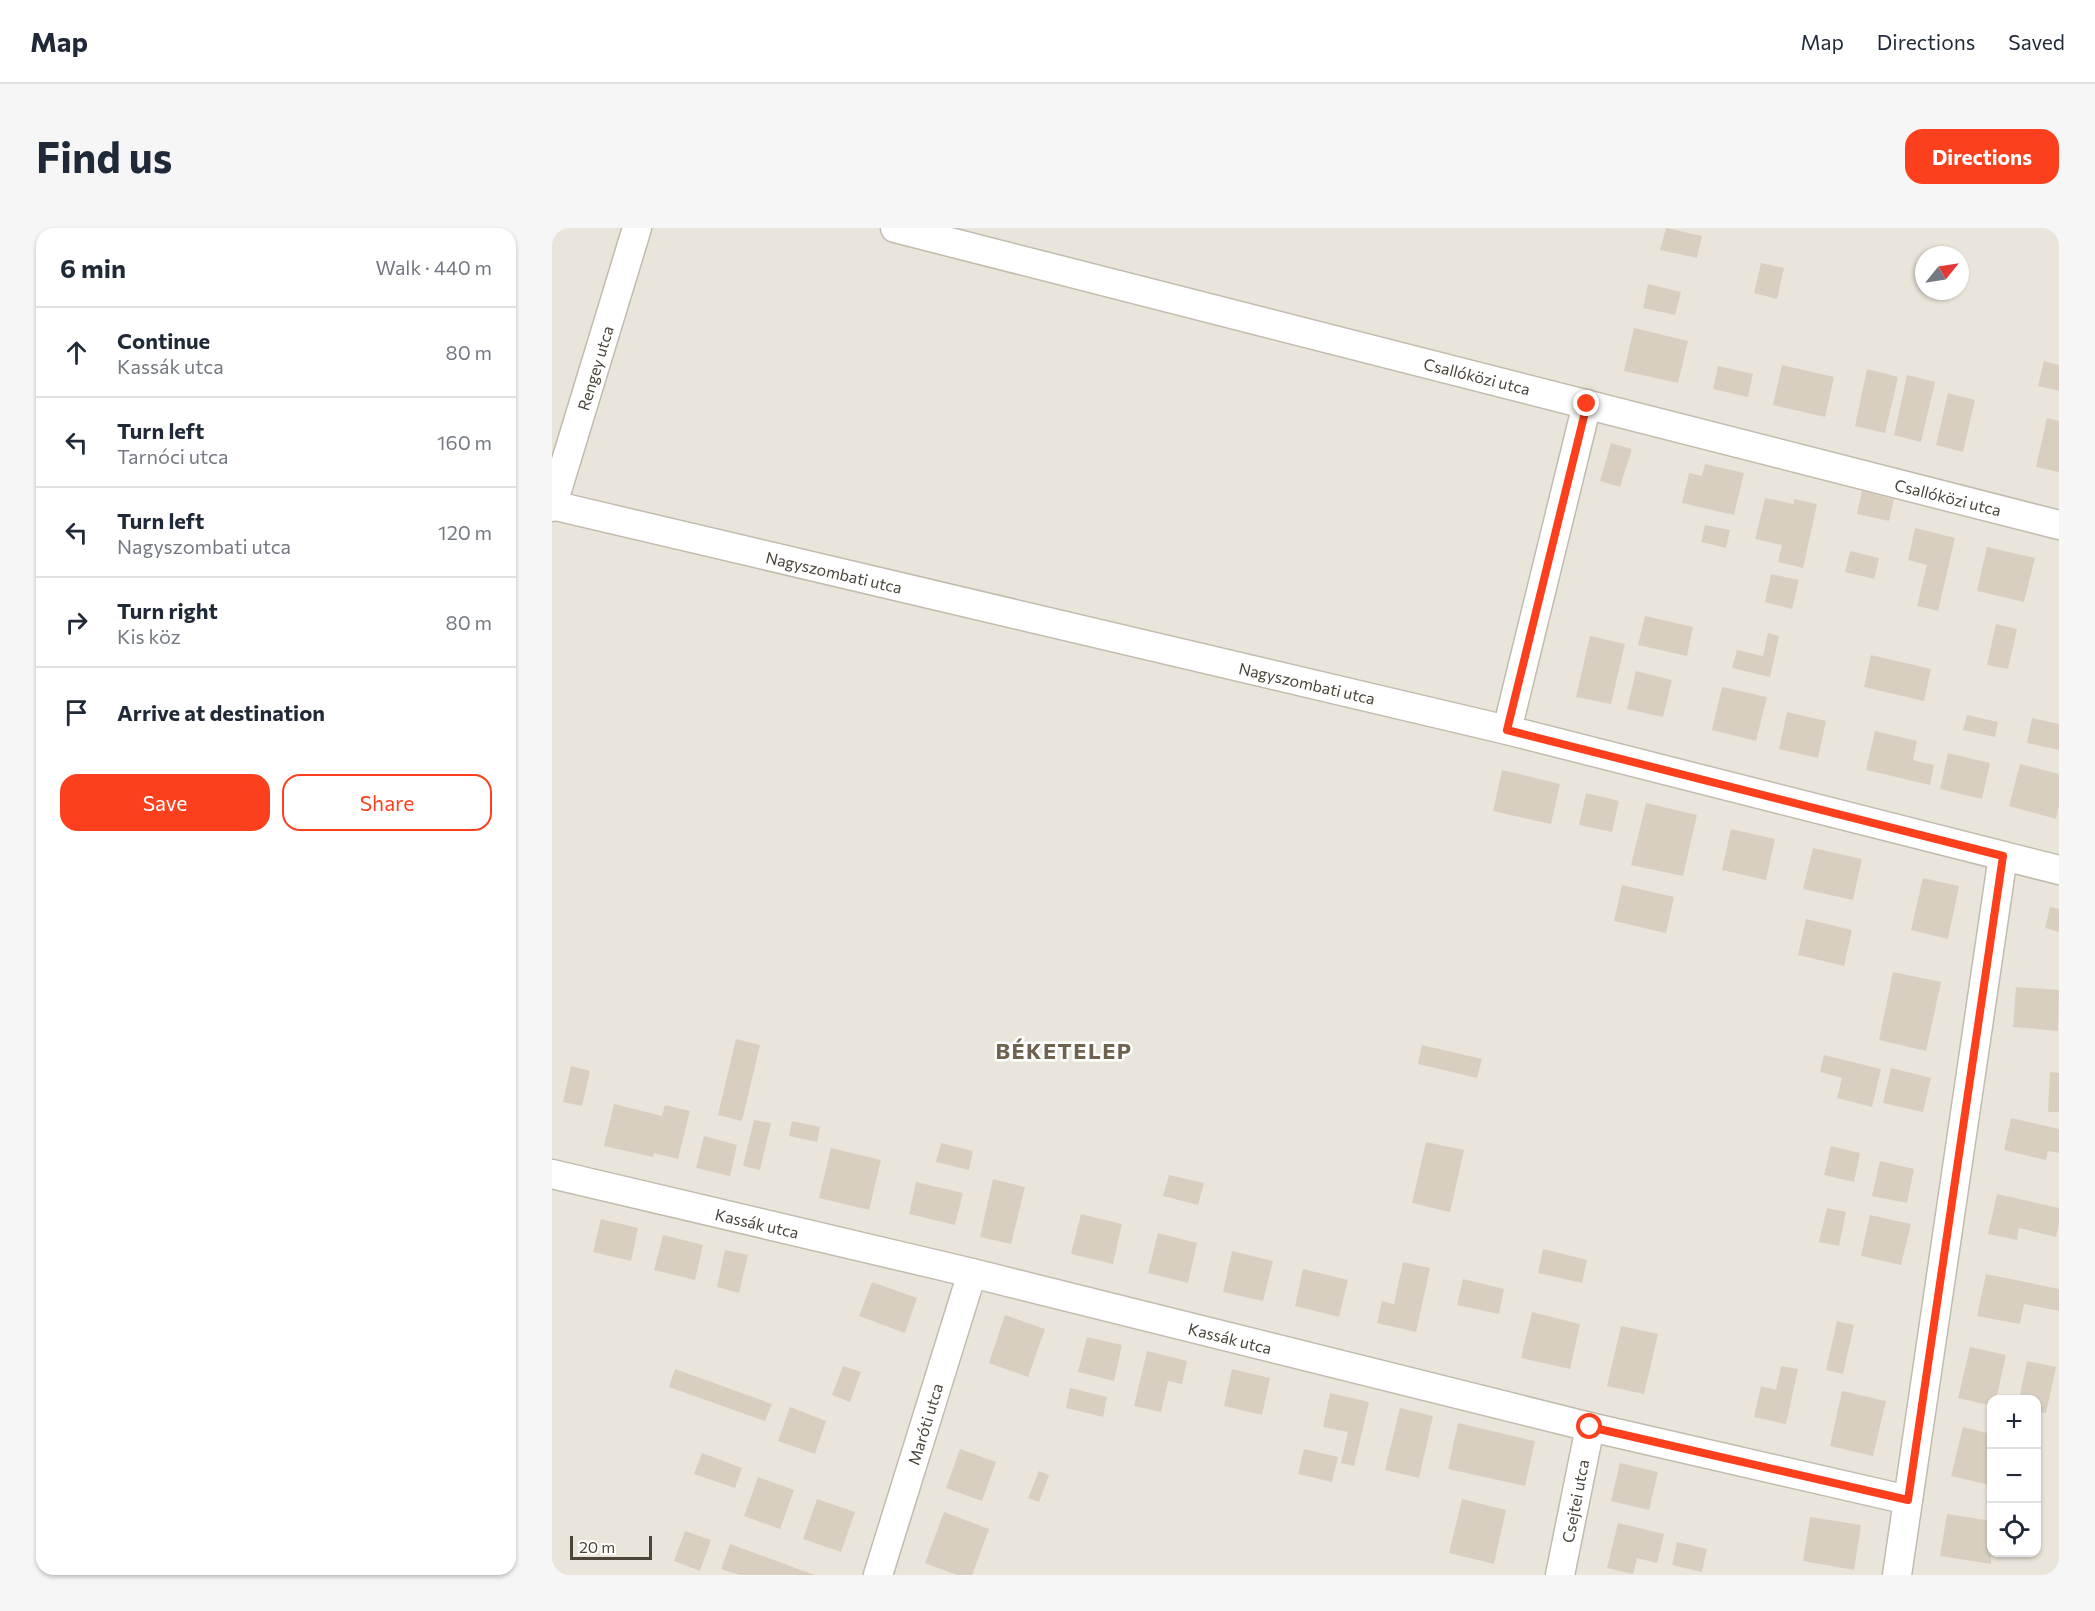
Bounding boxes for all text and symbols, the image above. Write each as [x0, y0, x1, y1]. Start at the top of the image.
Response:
text: Map [30, 24, 88, 58]
text: Map [1801, 29, 1844, 54]
text: Directions [1877, 29, 1975, 54]
text: Saved [2008, 29, 2065, 54]
button: Directions [1905, 129, 2059, 184]
text: Find us [36, 130, 172, 182]
north arrow [1915, 246, 1969, 300]
text: 6 min [60, 252, 126, 283]
text: Walk · 440 m [376, 255, 492, 279]
street label: Rengey utca [573, 323, 617, 413]
text: Continue [117, 327, 210, 354]
icon: ahead [60, 336, 93, 369]
text: 80 m [446, 340, 492, 364]
text: Kassák utca [117, 354, 224, 378]
street label: Csallóközi utca [1422, 354, 1532, 398]
route end [1573, 390, 1599, 416]
text: Turn left [117, 417, 204, 444]
icon: left [60, 426, 93, 459]
text: 160 m [437, 430, 492, 454]
text: Tarnóci utca [117, 444, 228, 468]
street label: Csallóközi utca [1893, 475, 2003, 519]
text: Turn left [117, 507, 204, 534]
icon: left [60, 516, 93, 549]
text: 120 m [438, 520, 492, 544]
text: Nagyszombati utca [117, 534, 291, 558]
street label: Nagyszombati utca [764, 547, 904, 597]
text: Turn right [117, 597, 218, 624]
icon: right [60, 606, 93, 639]
text: 80 m [446, 610, 492, 634]
text: Kis köz [117, 624, 181, 648]
street label: Nagyszombati utca [1237, 658, 1377, 708]
icon: arrive [60, 696, 93, 729]
text: Arrive at destination [117, 699, 325, 726]
button: Save [60, 774, 270, 831]
button: Share [282, 774, 492, 831]
district label: BÉKETELEP [995, 1037, 1133, 1064]
street label: Kassák utca [713, 1204, 801, 1242]
street label: Kassák utca [1186, 1318, 1274, 1358]
street label: Maróti utca [904, 1381, 946, 1467]
map controls [1987, 1395, 2041, 1557]
button: + [1987, 1395, 2041, 1449]
route start [1576, 1413, 1602, 1439]
button: − [1987, 1449, 2041, 1503]
street label: Csejtei utca [1558, 1458, 1592, 1544]
button: locate [1987, 1503, 2041, 1557]
scale bar [570, 1533, 652, 1560]
text: 20 m [579, 1537, 615, 1556]

